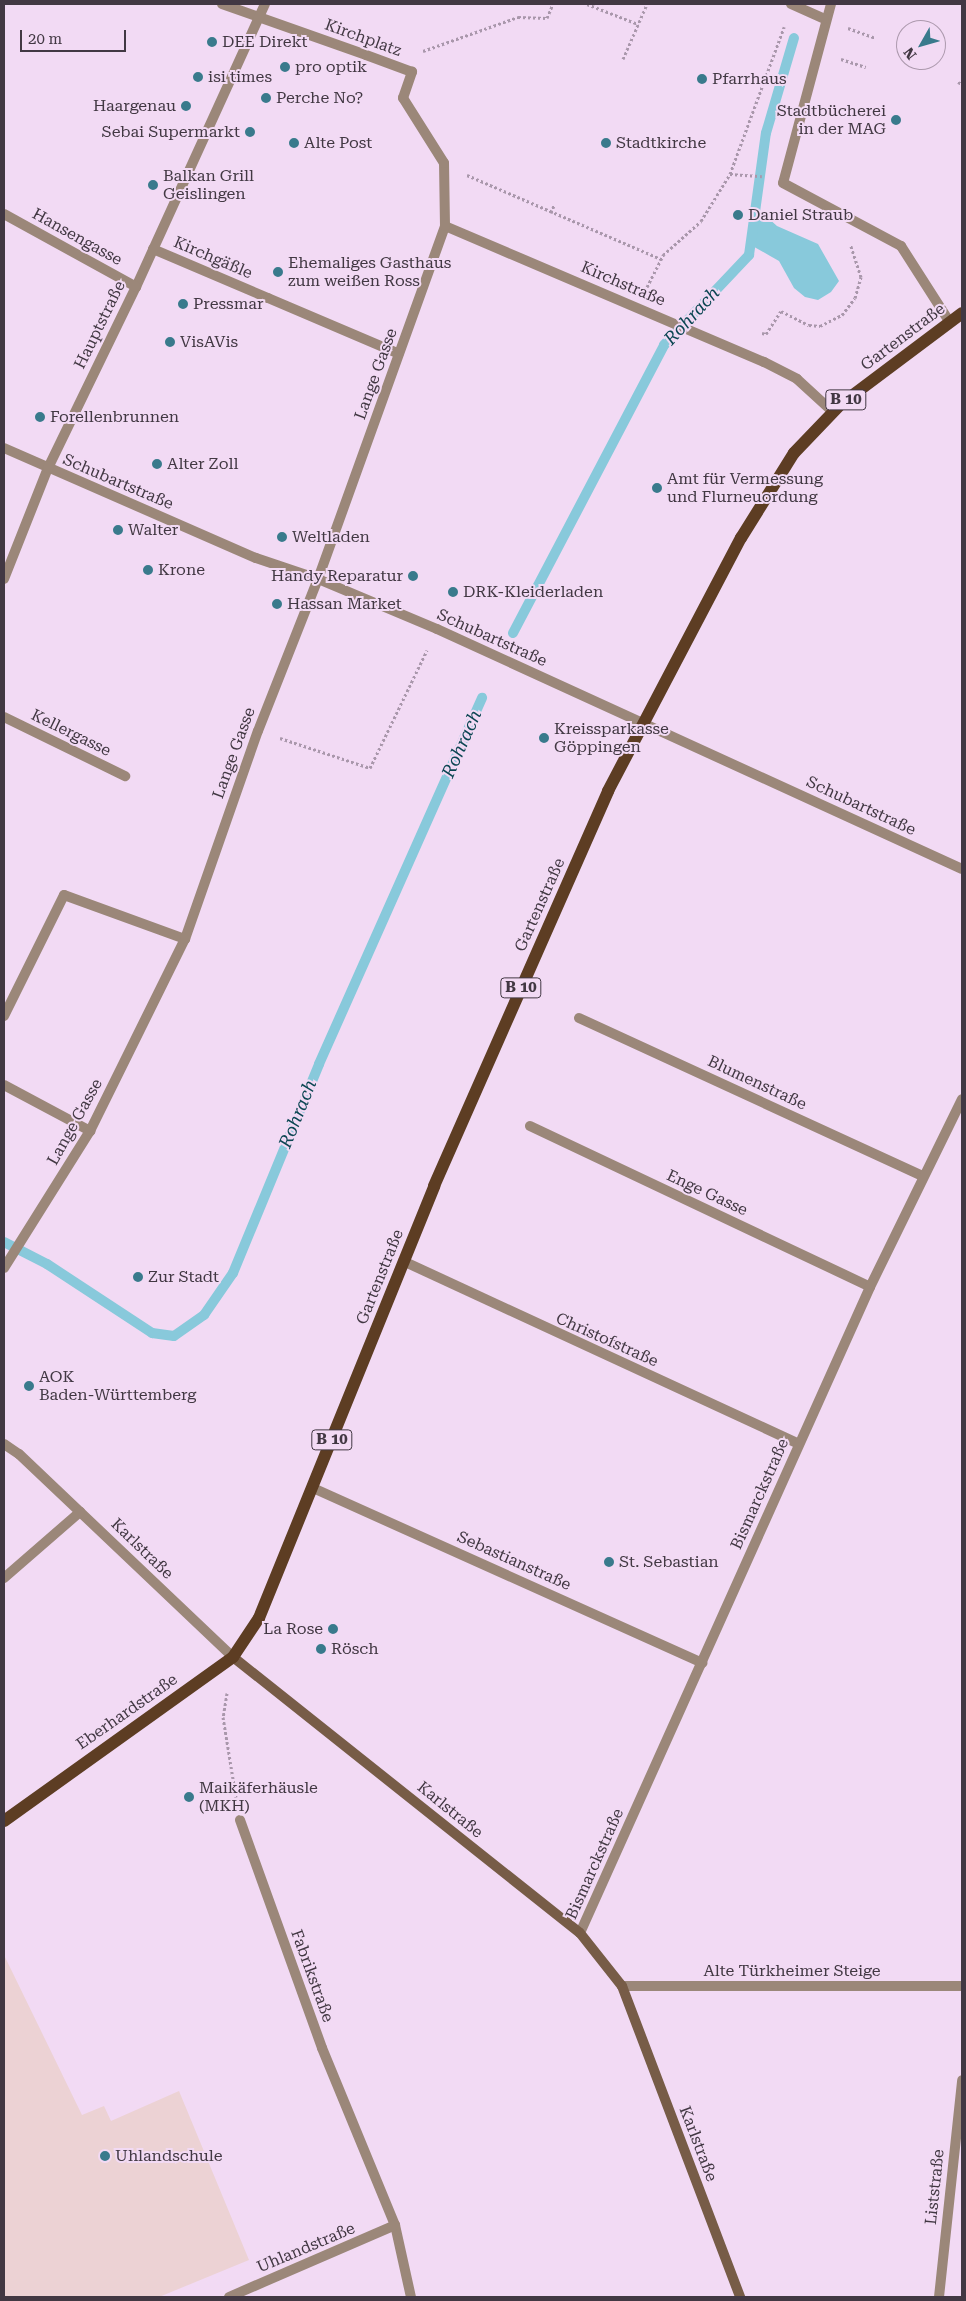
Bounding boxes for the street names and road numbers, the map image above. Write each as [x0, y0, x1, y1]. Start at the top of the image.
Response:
street label: Kirchplatz [322, 15, 404, 61]
street label: Hansengasse [29, 204, 125, 270]
street label: Kirchgäßle [171, 233, 255, 283]
street label: Kirchstraße [578, 258, 668, 310]
street label: Hauptstraße [70, 278, 130, 372]
street label: Gartenstraße [857, 299, 949, 375]
street label: Lange Gasse [351, 326, 401, 422]
road number: B 10 [825, 388, 867, 412]
street label: Schubartstraße [60, 450, 176, 514]
street label: Schubartstraße [434, 605, 550, 671]
street label: Kellergasse [28, 705, 114, 761]
street label: Lange Gasse [209, 705, 259, 801]
street label: Schubartstraße [803, 772, 919, 840]
street label: Gartenstraße [511, 855, 569, 955]
road number: B 10 [500, 976, 542, 1000]
street label: Blumenstraße [705, 1052, 809, 1114]
street label: Lange Gasse [43, 1075, 107, 1169]
street label: Enge Gasse [663, 1166, 751, 1220]
street label: Gartenstraße [352, 1227, 408, 1327]
street label: Christofstraße [553, 1309, 661, 1371]
road number: B 10 [311, 1428, 353, 1452]
street label: Bismarckstraße [727, 1436, 793, 1552]
street label: Karlstraße [107, 1515, 177, 1583]
street label: Sebastianstraße [454, 1527, 574, 1595]
street label: Eberhardstraße [73, 1670, 181, 1754]
street label: Karlstraße [413, 1778, 487, 1842]
street label: Bismarckstraße [562, 1806, 628, 1922]
street label: Fabrikstraße [286, 1927, 338, 2025]
street label: Alte Türkheimer Steige [703, 1961, 881, 1981]
street label: Karlstraße [675, 2104, 721, 2184]
street label: Liststraße [921, 2148, 949, 2226]
street label: Uhlandstraße [254, 2219, 358, 2277]

